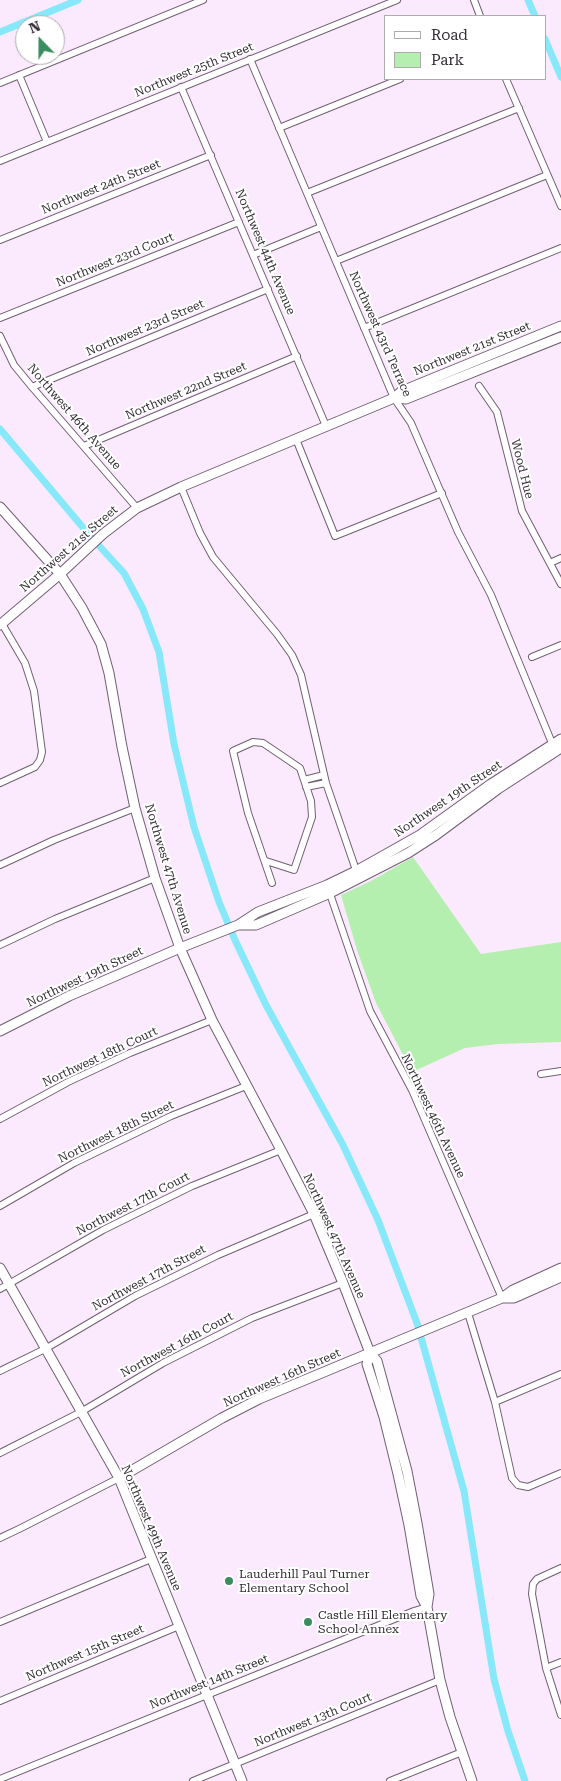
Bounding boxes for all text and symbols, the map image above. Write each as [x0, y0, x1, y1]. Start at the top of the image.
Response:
north arrow [15, 15, 65, 65]
legend [384, 15, 546, 80]
text: N [27, 18, 43, 36]
text: Road [431, 26, 468, 44]
street label: Northwest 25th Street [133, 40, 255, 100]
text: Park [431, 51, 464, 69]
street label: Northwest 24th Street [40, 157, 162, 217]
street label: Northwest 44th Avenue [232, 187, 298, 317]
street label: Northwest 23rd Court [54, 230, 176, 290]
street label: Northwest 43rd Terrace [346, 269, 414, 399]
street label: Northwest 23rd Street [84, 297, 206, 359]
street label: Northwest 21st Street [412, 319, 532, 379]
street label: Northwest 22nd Street [123, 359, 249, 423]
street label: Northwest 46th Avenue [24, 361, 124, 473]
street label: Wood Hue [508, 438, 536, 500]
street label: Northwest 21st Street [17, 503, 121, 595]
street label: Northwest 19th Street [391, 758, 505, 840]
street label: Northwest 47th Avenue [141, 802, 195, 936]
street label: Northwest 19th Street [25, 944, 145, 1010]
street label: Northwest 18th Court [40, 1024, 160, 1090]
street label: Northwest 46th Avenue [398, 1052, 468, 1180]
street label: Northwest 18th Street [56, 1098, 176, 1166]
street label: Northwest 17th Court [74, 1169, 192, 1239]
street label: Northwest 47th Avenue [300, 1171, 368, 1301]
street label: Northwest 17th Street [90, 1242, 208, 1314]
street label: Northwest 16th Court [118, 1309, 236, 1381]
street label: Northwest 16th Street [221, 1346, 343, 1410]
street label: Northwest 49th Avenue [118, 1463, 184, 1593]
place label: Lauderhill Paul Turner Elementary School [239, 1567, 369, 1595]
marker: Lauderhill Paul Turner Elementary School [223, 1575, 235, 1587]
place label: Castle Hill Elementary School Annex [318, 1608, 447, 1636]
marker: Castle Hill Elementary School Annex [302, 1616, 314, 1628]
street label: Northwest 15th Street [24, 1622, 146, 1684]
street label: Northwest 14th Street [148, 1652, 270, 1712]
street label: Northwest 13th Court [252, 1690, 374, 1750]

